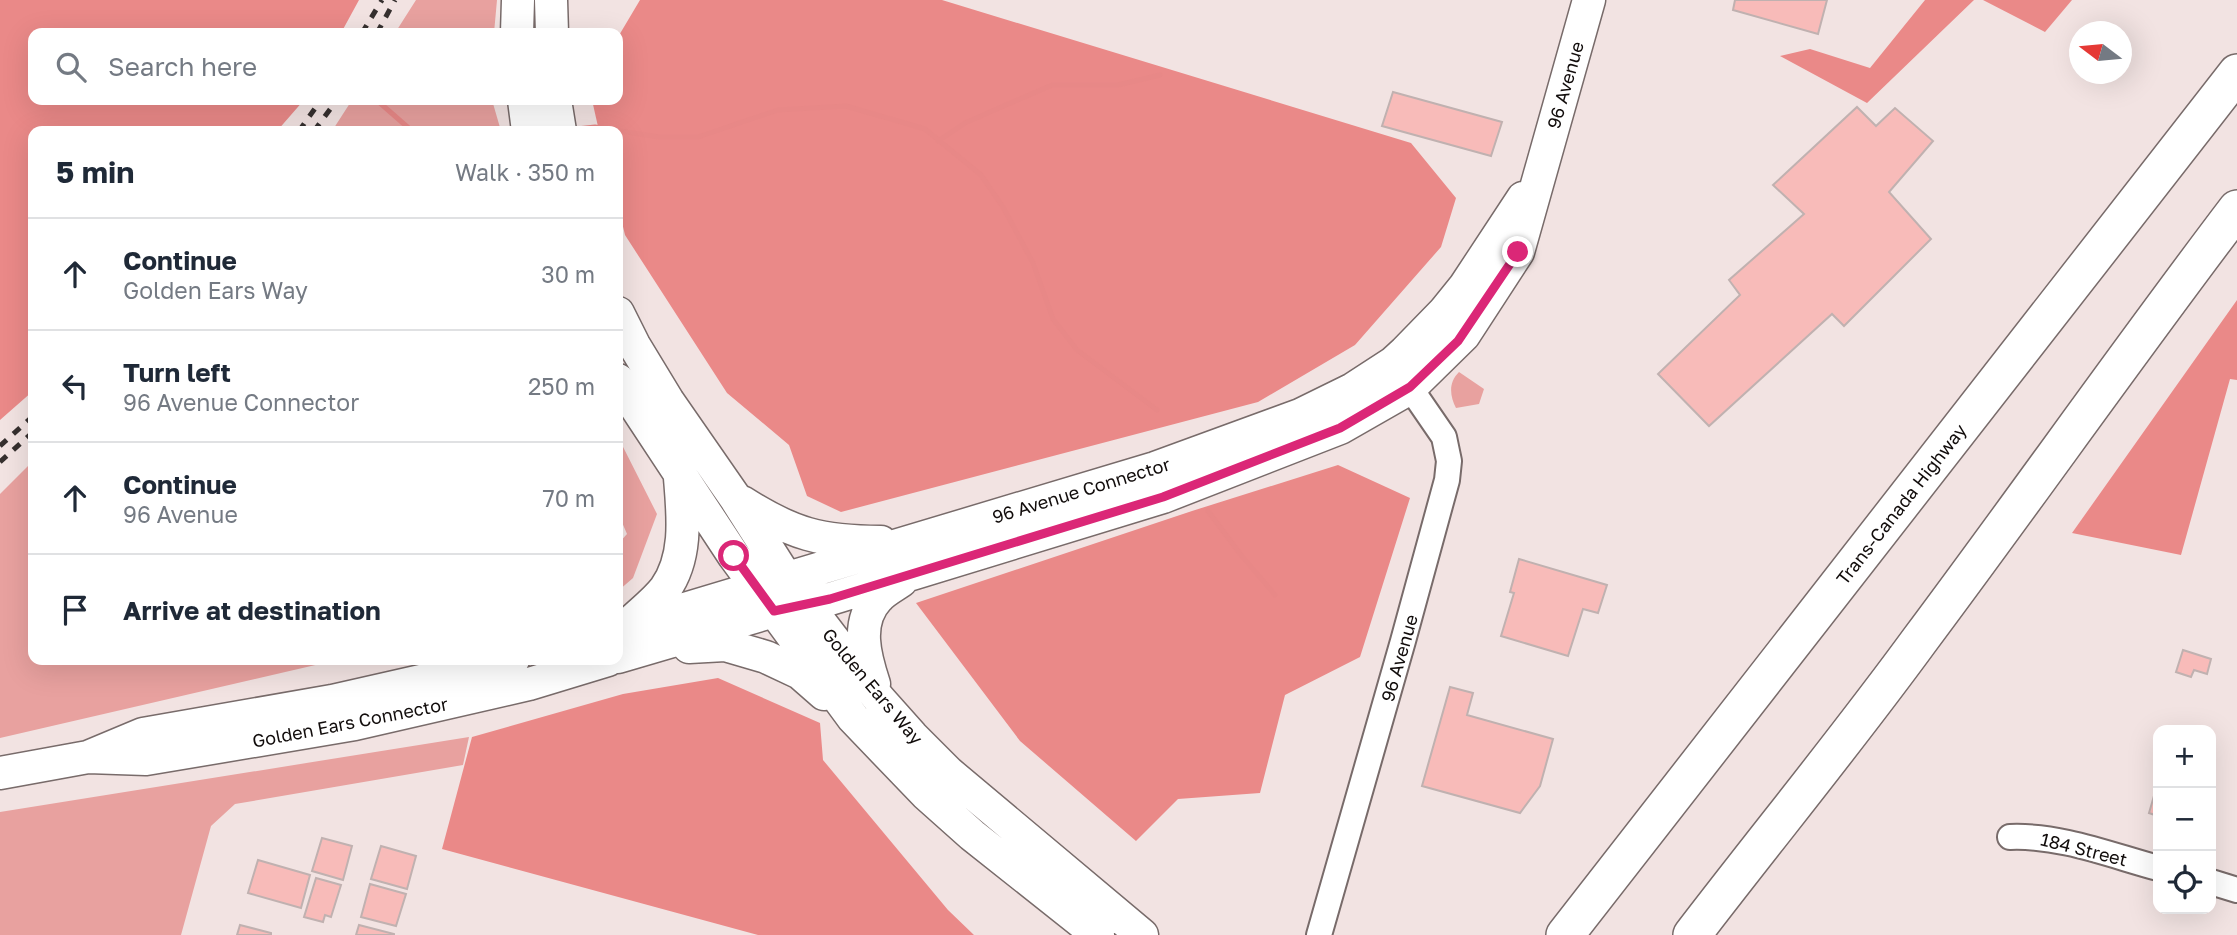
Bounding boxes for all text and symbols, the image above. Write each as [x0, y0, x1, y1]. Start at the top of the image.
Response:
north arrow [2069, 21, 2132, 84]
search box [28, 28, 623, 105]
street label: 96 Avenue [1542, 39, 1588, 131]
icon: search [52, 48, 90, 86]
text: Search here [108, 51, 257, 82]
text: 5 min [56, 154, 134, 190]
text: Walk · 350 m [455, 158, 595, 186]
route end [1502, 236, 1533, 267]
text: Continue [123, 245, 237, 276]
icon: ahead [56, 255, 94, 293]
text: 30 m [541, 260, 595, 288]
text: Golden Ears Way [123, 276, 308, 304]
text: Turn left [123, 357, 231, 388]
icon: left [56, 367, 94, 405]
text: 250 m [528, 372, 595, 400]
text: 96 Avenue Connector [123, 388, 359, 416]
street label: Trans-Canada Highway [1831, 419, 1971, 589]
street label: 96 Avenue Connector [989, 452, 1173, 528]
text: Continue [123, 469, 237, 500]
icon: ahead [56, 479, 94, 517]
text: 70 m [542, 484, 595, 512]
text: 96 Avenue [123, 500, 238, 528]
route start [718, 540, 749, 571]
icon: arrive [56, 591, 94, 629]
text: Arrive at destination [123, 595, 381, 626]
street label: 96 Avenue [1376, 612, 1422, 704]
street label: Golden Ears Way [818, 624, 928, 748]
street label: Golden Ears Connector [250, 692, 450, 752]
map controls [2153, 725, 2216, 914]
button: + [2153, 725, 2216, 788]
button: − [2153, 788, 2216, 851]
street label: 184 Street [2038, 828, 2130, 870]
button: locate [2153, 851, 2216, 914]

